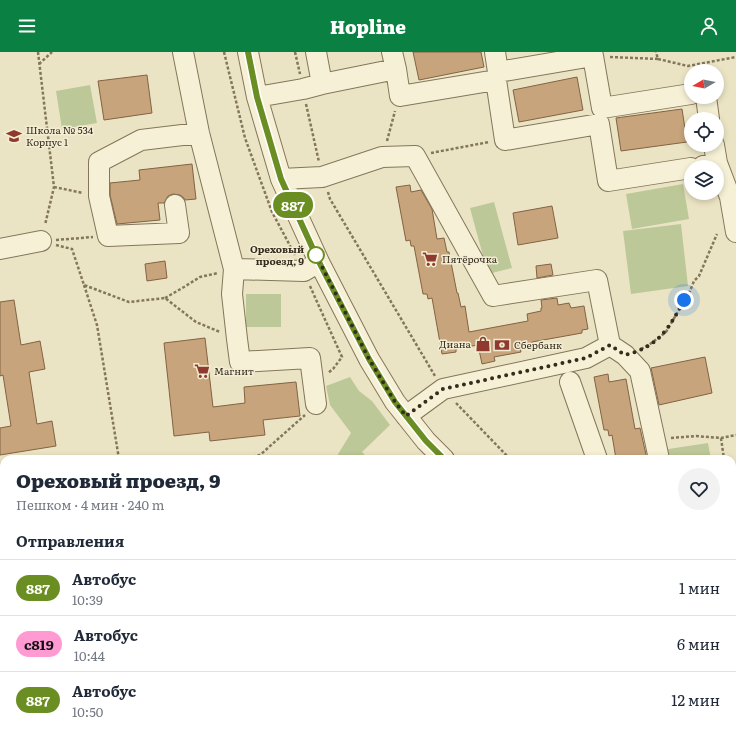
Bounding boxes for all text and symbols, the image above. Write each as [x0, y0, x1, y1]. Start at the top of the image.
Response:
text: Hopline [330, 13, 406, 40]
icon: menu [16, 15, 38, 37]
icon: person [698, 15, 720, 37]
north arrow [684, 64, 724, 104]
map controls [684, 64, 724, 200]
button: locate [684, 112, 724, 152]
place label: Школа № 534 Корпус 1 [26, 122, 94, 149]
school or university icon: Школа № 534 Корпус 1 [5, 127, 23, 145]
button: layers [684, 160, 724, 200]
line badge: 887 [270, 192, 316, 218]
text: 887 [281, 195, 305, 215]
place label: Ореховый проезд, 9 [250, 241, 304, 268]
marker: Ореховый проезд, 9 [307, 246, 325, 264]
supermarket icon: Пятёрочка [421, 250, 439, 268]
place label: Пятёрочка [442, 251, 498, 266]
your location [674, 290, 694, 310]
shop icon: Диана [474, 335, 492, 353]
place label: Диана [439, 336, 472, 351]
bank icon: Сбербанк [493, 336, 511, 354]
place label: Сбербанк [514, 337, 562, 352]
supermarket icon: Магнит [193, 362, 211, 380]
place label: Магнит [214, 363, 254, 378]
text: Ореховый проезд, 9 [16, 466, 221, 494]
button: heart [678, 468, 720, 510]
text: Пешком · 4 мин · 240 m [16, 495, 164, 514]
text: Отправления [16, 529, 124, 552]
text: Автобус [72, 567, 136, 590]
text: 1 мин [679, 576, 720, 599]
text: 887 [26, 578, 50, 598]
text: 10:39 [72, 590, 103, 609]
text: Автобус [74, 623, 138, 646]
text: 6 мин [677, 632, 720, 655]
text: с819 [24, 634, 54, 654]
text: 10:44 [74, 646, 105, 665]
text: Автобус [72, 679, 136, 702]
text: 12 мин [671, 688, 720, 711]
text: 887 [26, 690, 50, 710]
text: 10:50 [72, 702, 103, 721]

